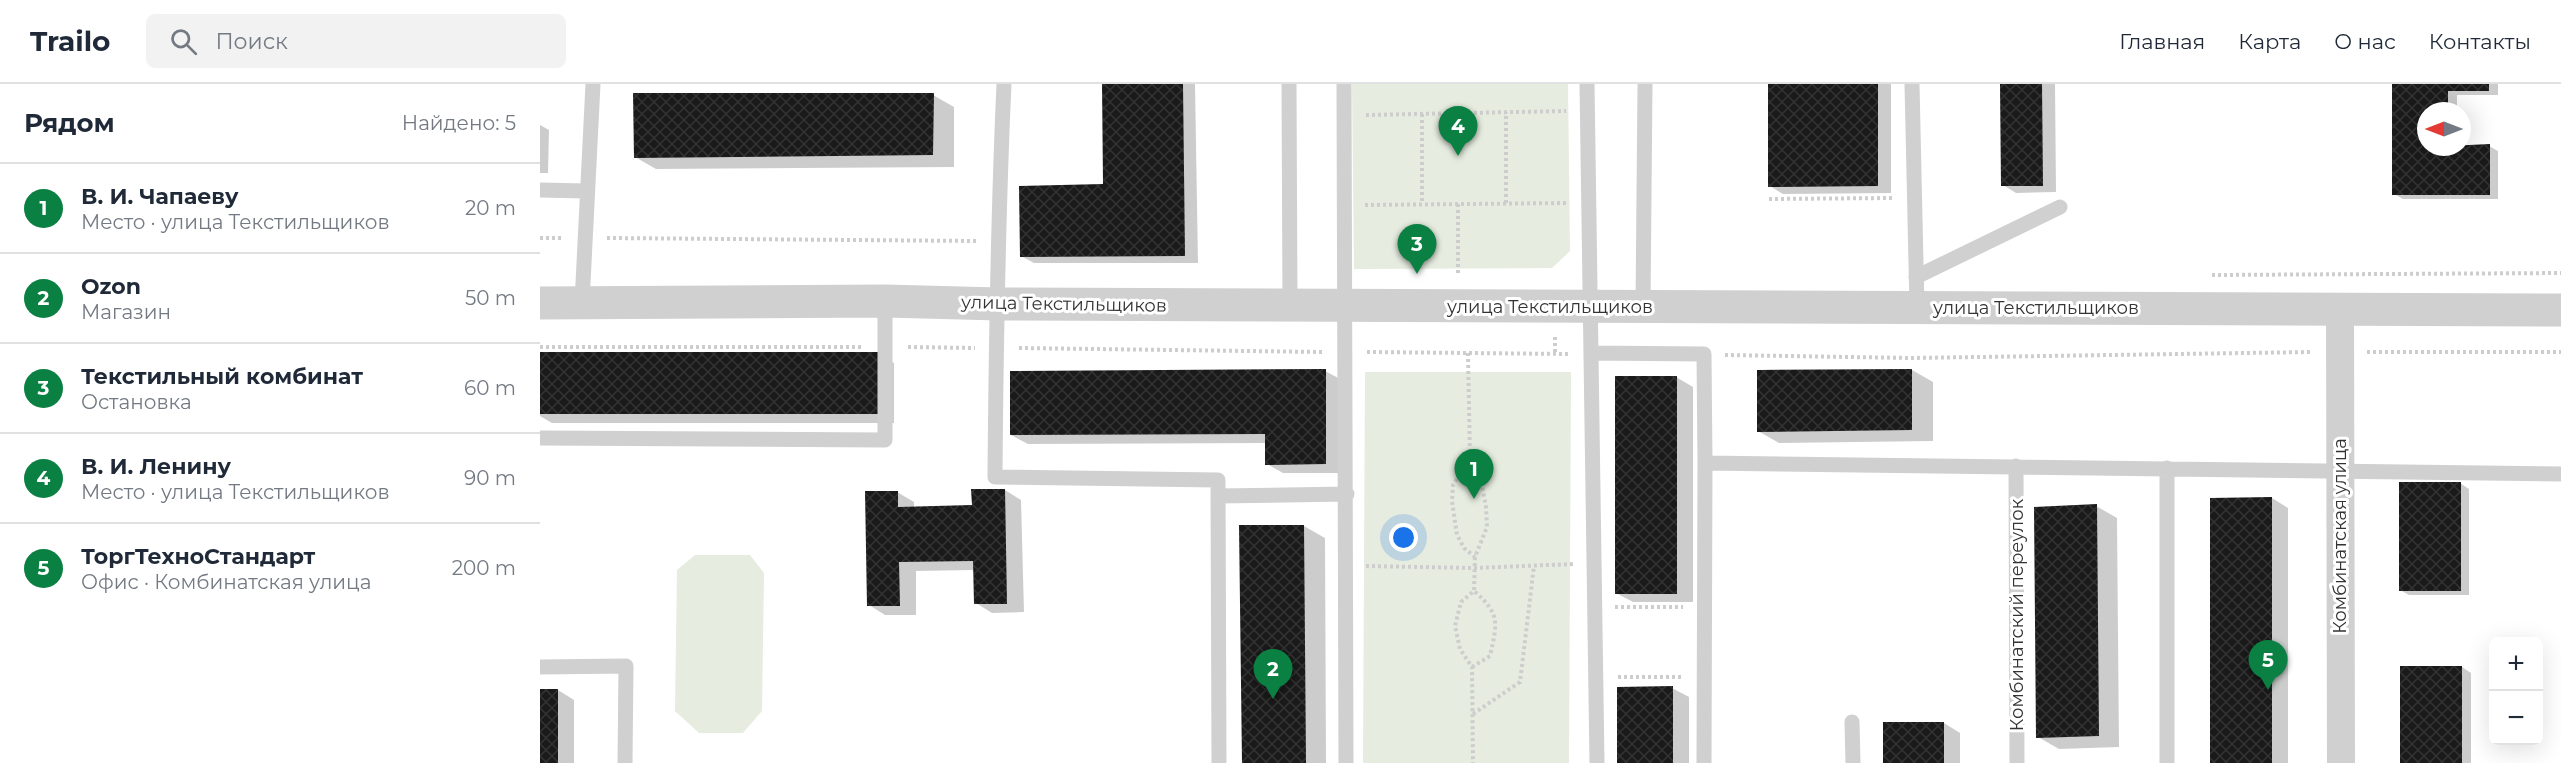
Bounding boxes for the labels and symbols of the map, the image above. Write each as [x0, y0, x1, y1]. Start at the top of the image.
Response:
north arrow [2417, 102, 2471, 156]
pin: 4 [1438, 106, 1478, 156]
pin: 3 [1398, 224, 1436, 274]
street label: улица Текстильщиков [960, 291, 1167, 317]
street label: улица Текстильщиков [1446, 296, 1653, 318]
street label: улица Текстильщиков [1932, 297, 2139, 319]
street label: Комбинатская улица [2329, 438, 2351, 634]
pin: 1 [1454, 450, 1494, 499]
street label: Комбинатский переулок [2006, 498, 2028, 731]
your location [1389, 523, 1418, 552]
pin: 5 [2248, 640, 2288, 690]
pin: 2 [1254, 650, 1292, 699]

